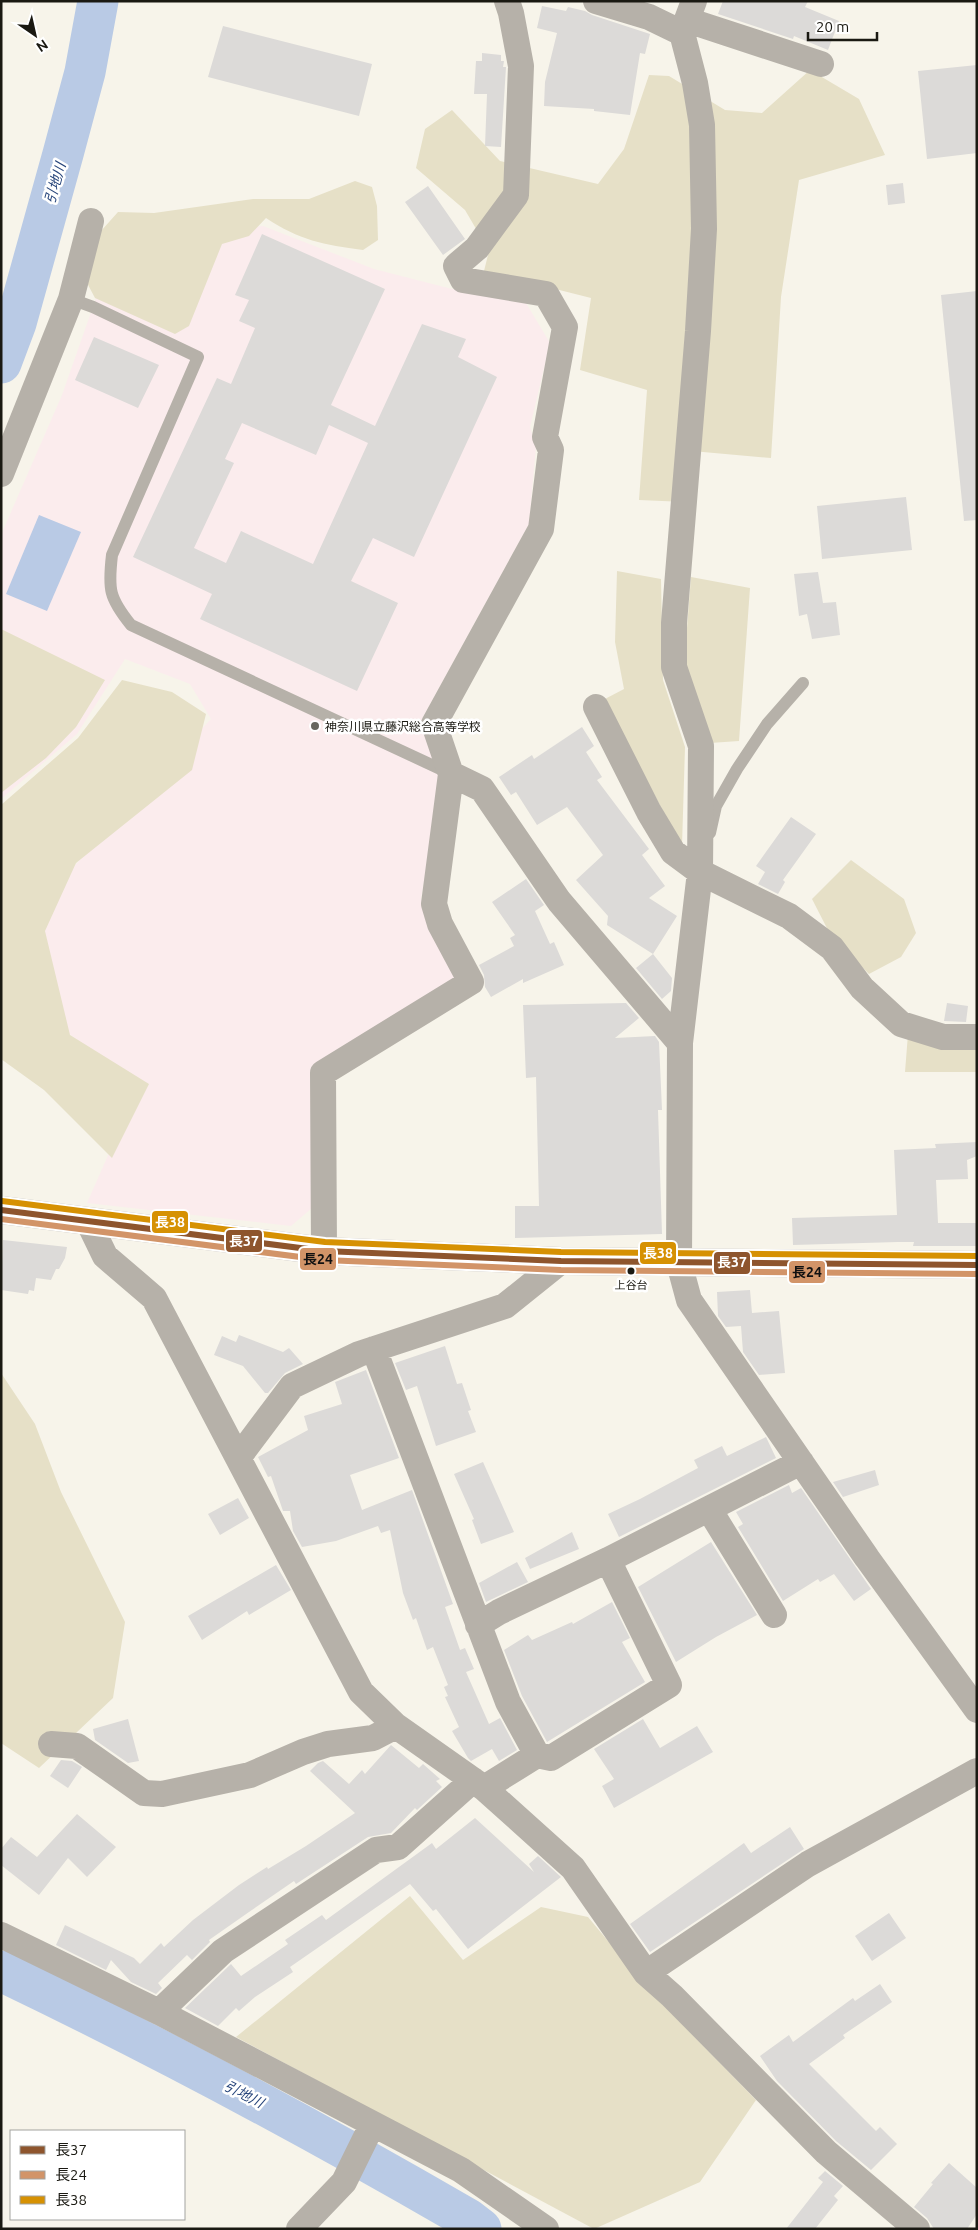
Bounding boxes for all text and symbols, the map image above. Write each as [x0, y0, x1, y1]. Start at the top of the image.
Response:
north arrow [10, 10, 60, 60]
scale bar [808, 10, 877, 42]
text: 20 m [816, 18, 849, 35]
text: N [33, 36, 51, 55]
water label: 引地川 [42, 159, 69, 205]
marker: 神奈川県立藤沢総合高等学校 [309, 720, 321, 732]
place label: 神奈川県立藤沢総合高等学校 [325, 720, 481, 733]
line badge: 長38 [151, 1210, 189, 1234]
text: 長38 [155, 1214, 185, 1230]
line badge: 長37 [225, 1229, 263, 1253]
text: 長37 [229, 1233, 259, 1249]
line badge: 長38 [639, 1241, 677, 1265]
text: 長38 [643, 1245, 673, 1261]
line badge: 長24 [299, 1247, 337, 1271]
text: 長24 [303, 1251, 333, 1267]
line badge: 長37 [713, 1251, 751, 1275]
text: 長37 [717, 1254, 747, 1270]
line badge: 長24 [788, 1260, 826, 1284]
text: 長24 [792, 1264, 822, 1280]
marker: 上谷台 [626, 1266, 636, 1276]
place label: 上谷台 [615, 1279, 648, 1291]
water label: 引地川 [222, 2077, 268, 2112]
legend [10, 2130, 185, 2220]
text: 長37 [55, 2141, 87, 2158]
text: 長24 [55, 2166, 87, 2183]
text: 長38 [55, 2191, 87, 2208]

